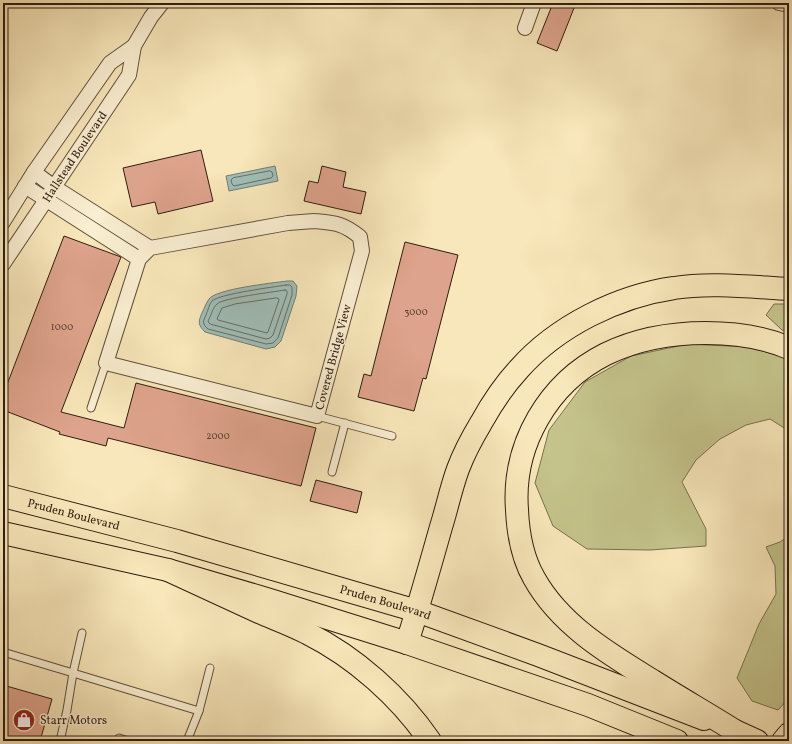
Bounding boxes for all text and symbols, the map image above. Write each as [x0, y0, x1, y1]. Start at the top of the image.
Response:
street label: Hallstead Boulevard [39, 108, 112, 206]
street label: Covered Bridge View [312, 302, 356, 412]
house number: 3000 [404, 305, 428, 319]
house number: 1000 [51, 320, 73, 334]
house number: 2000 [206, 429, 230, 443]
street label: Pruden Boulevard [26, 496, 122, 535]
street label: Pruden Boulevard [338, 582, 433, 625]
shop icon: Starr Motors [11, 707, 37, 733]
place label: Starr Motors [40, 713, 107, 729]

